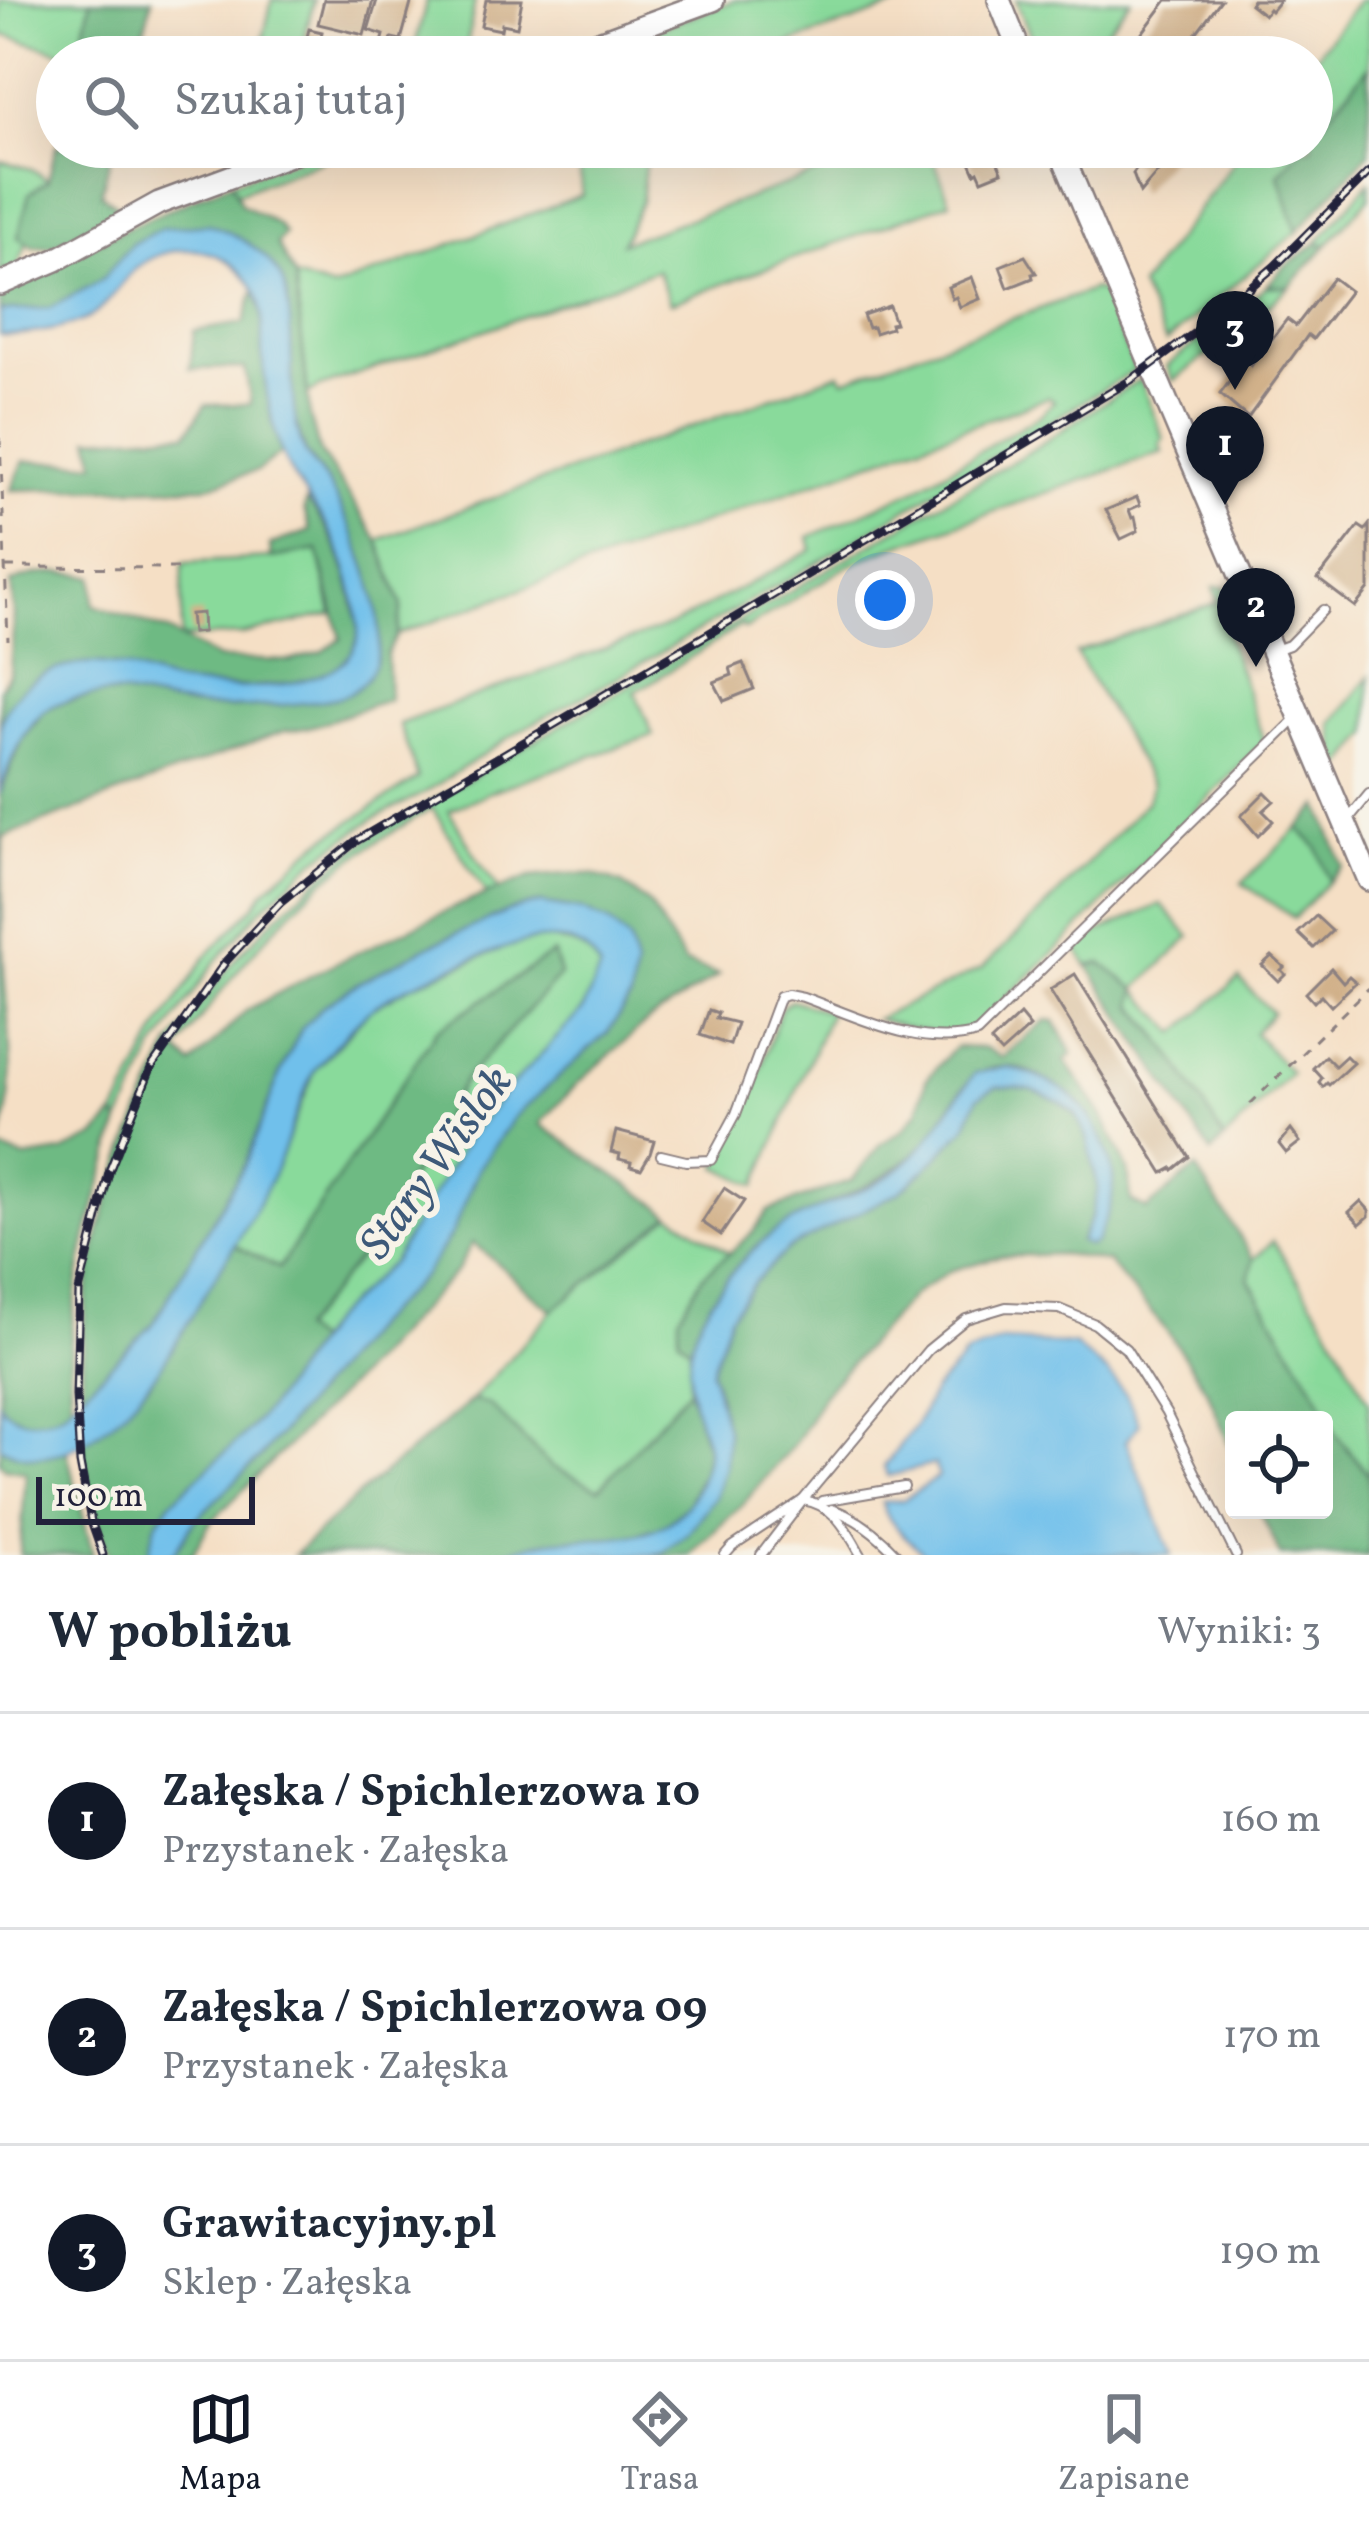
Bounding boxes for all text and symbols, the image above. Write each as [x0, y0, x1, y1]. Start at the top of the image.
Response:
search box [36, 36, 1333, 168]
icon: search [78, 69, 144, 135]
text: Szukaj tutaj [174, 71, 408, 134]
pin: 3 [1196, 291, 1274, 390]
pin: 1 [1186, 406, 1264, 505]
pin: 2 [1217, 568, 1295, 667]
your location [855, 570, 915, 630]
water label: Stary Wislok [347, 1055, 529, 1273]
map controls [1225, 1411, 1333, 1519]
button: locate [1225, 1411, 1333, 1519]
scale bar [36, 1471, 255, 1524]
text: 100 m [54, 1475, 143, 1521]
text: W pobliżu [48, 1598, 292, 1669]
text: Wyniki: 3 [1157, 1606, 1321, 1660]
text: Załęska / Spichlerzowa 10 [162, 1762, 700, 1825]
text: 1 [79, 1794, 95, 1848]
text: 160 m [1220, 1794, 1321, 1848]
text: Przystanek · Załęska [162, 1825, 509, 1879]
text: Załęska / Spichlerzowa 09 [162, 1978, 707, 2041]
text: 2 [77, 2010, 97, 2064]
text: 170 m [1223, 2010, 1321, 2064]
text: Przystanek · Załęska [162, 2041, 509, 2095]
text: Grawitacyjny.pl [162, 2194, 497, 2257]
text: 3 [77, 2226, 97, 2280]
text: 190 m [1219, 2226, 1321, 2280]
text: Sklep · Załęska [162, 2257, 412, 2311]
tab: Mapa [179, 2386, 262, 2504]
tab: Trasa [620, 2386, 699, 2504]
tab: Zapisane [1058, 2386, 1190, 2504]

